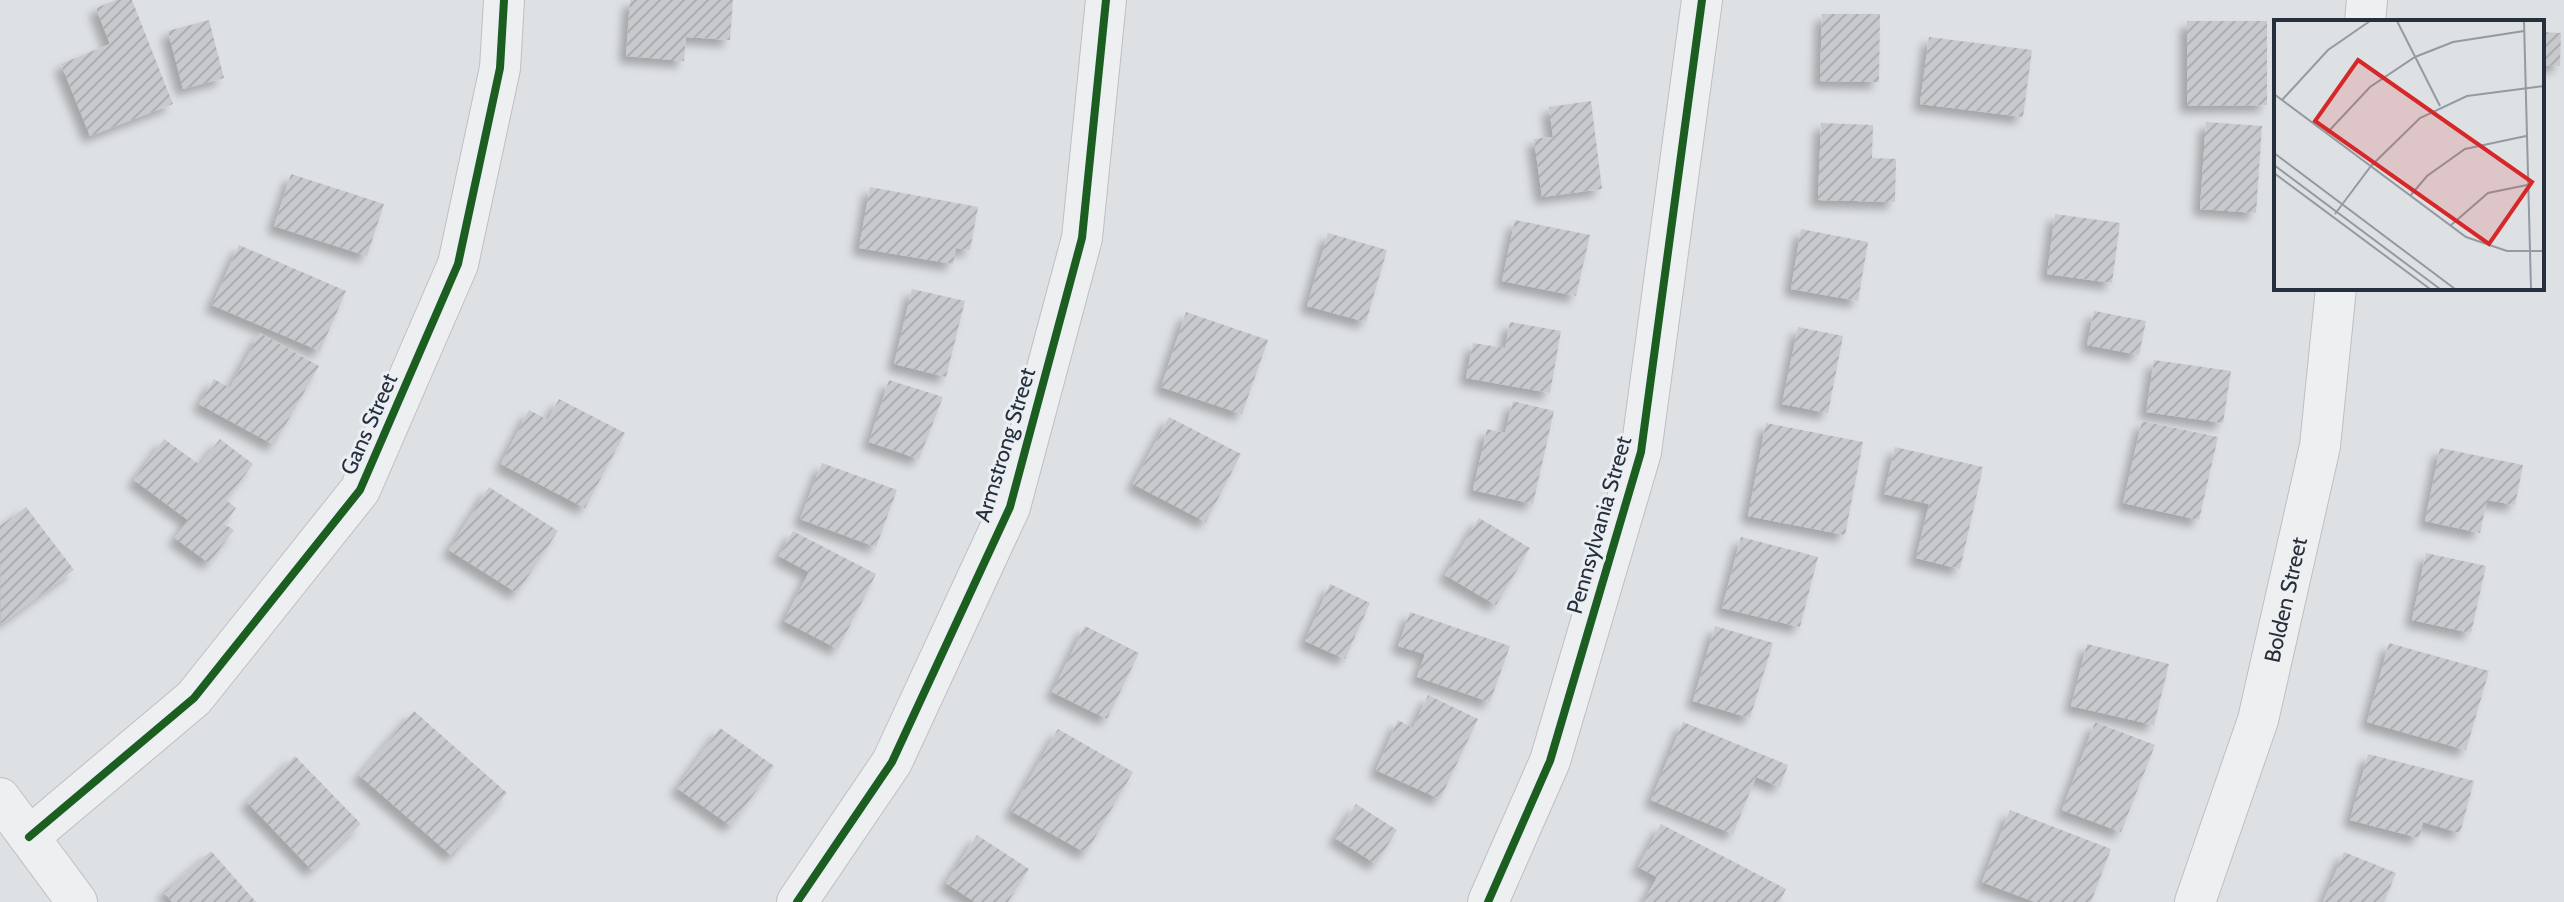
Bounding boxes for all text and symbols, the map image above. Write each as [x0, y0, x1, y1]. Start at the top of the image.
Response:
inset map [2274, 20, 2544, 290]
street label: Armstrong Street [969, 364, 1041, 525]
street label: Gans Street [335, 369, 404, 479]
street label: Pennsylvania Street [1561, 432, 1637, 617]
street label: Bolden Street [2258, 534, 2313, 665]

